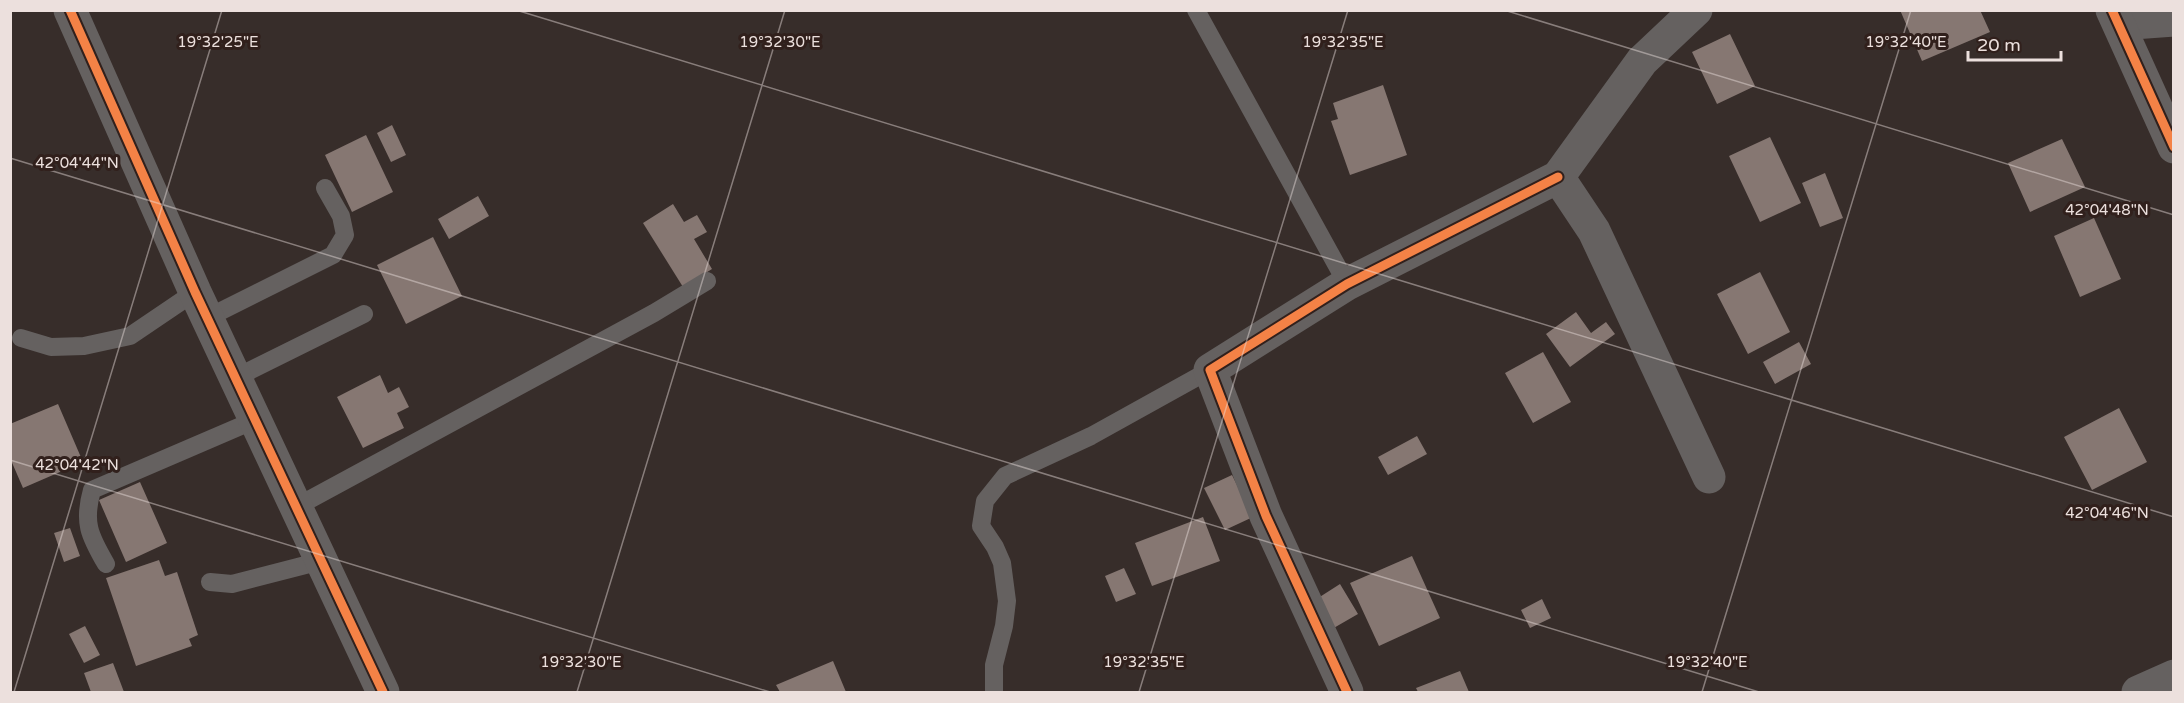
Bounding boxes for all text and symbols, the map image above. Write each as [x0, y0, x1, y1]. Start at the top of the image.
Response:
scale bar [1968, 24, 2061, 62]
text: 19°32'25"E [177, 33, 259, 51]
text: 19°32'30"E [739, 33, 821, 51]
text: 19°32'35"E [1302, 33, 1384, 51]
text: 19°32'40"E [1865, 33, 1947, 51]
text: 20 m [1977, 34, 2021, 56]
text: 42°04'44"N [35, 154, 119, 172]
text: 42°04'48"N [2065, 201, 2149, 219]
text: 42°04'42"N [35, 456, 119, 474]
text: 42°04'46"N [2065, 504, 2149, 522]
text: 19°32'30"E [540, 653, 622, 671]
text: 19°32'35"E [1103, 653, 1185, 671]
text: 19°32'40"E [1666, 653, 1748, 671]

